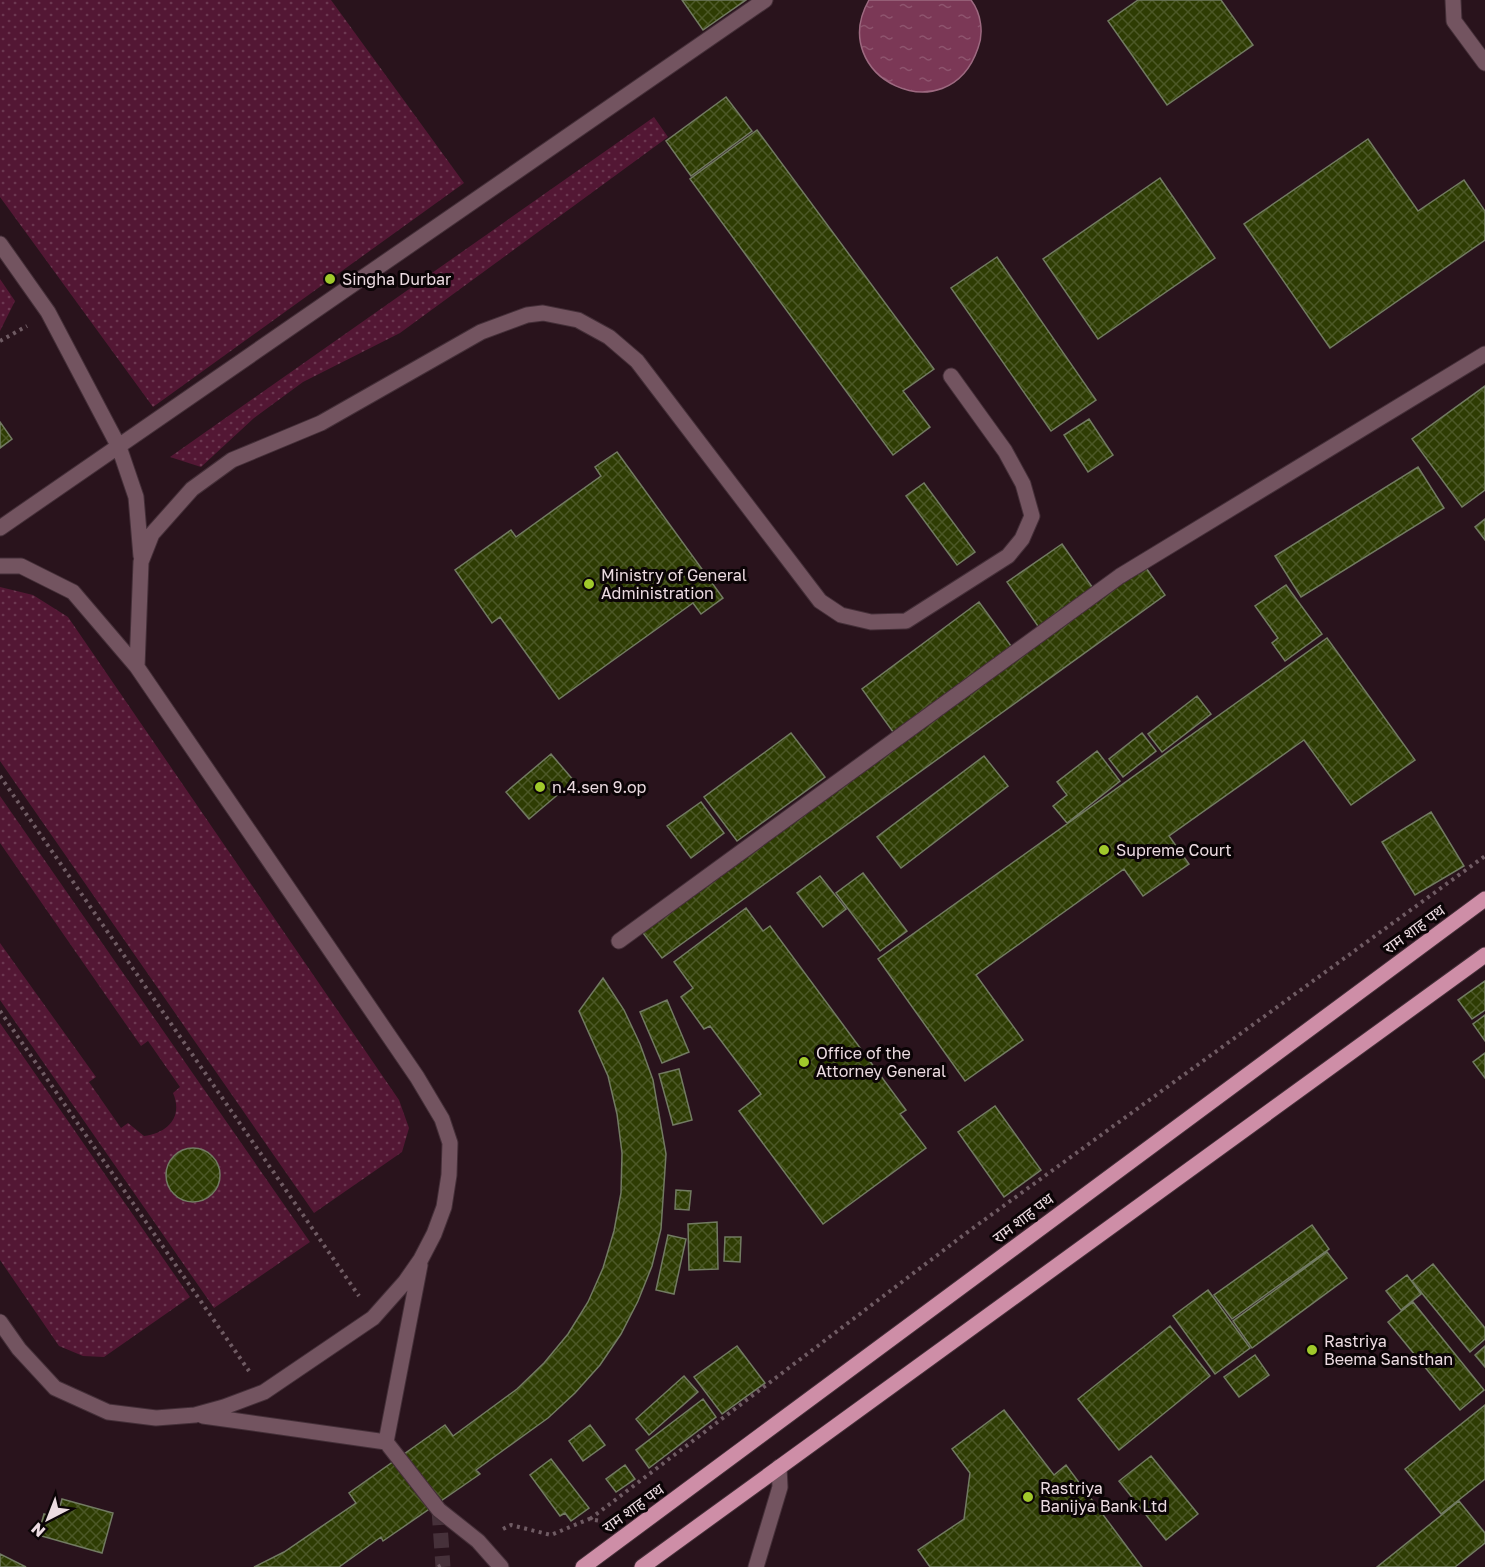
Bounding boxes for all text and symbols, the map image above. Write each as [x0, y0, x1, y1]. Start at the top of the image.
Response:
place label: Singha Durbar [342, 269, 451, 289]
marker: Singha Durbar [323, 272, 337, 286]
place label: Ministry of General Administration [601, 565, 747, 603]
marker: Ministry of General Administration [582, 577, 596, 591]
place label: n.4.sen 9.op [552, 777, 647, 797]
marker: n.4.sen 9.op [533, 780, 547, 794]
place label: Supreme Court [1116, 840, 1232, 860]
marker: Supreme Court [1097, 843, 1111, 857]
street label: राम शाह पथ [1379, 900, 1449, 958]
place label: Office of the Attorney General [816, 1043, 946, 1081]
marker: Office of the Attorney General [797, 1055, 811, 1069]
street label: राम शाह पथ [989, 1188, 1058, 1247]
place label: Rastriya Beema Sansthan [1324, 1331, 1453, 1369]
marker: Rastriya Beema Sansthan [1305, 1343, 1319, 1357]
place label: Rastriya Banijya Bank Ltd [1040, 1478, 1167, 1516]
street label: राम शाह पथ [598, 1479, 668, 1537]
north arrow [18, 1489, 78, 1549]
marker: Rastriya Banijya Bank Ltd [1021, 1490, 1035, 1504]
text: N [27, 1519, 49, 1542]

